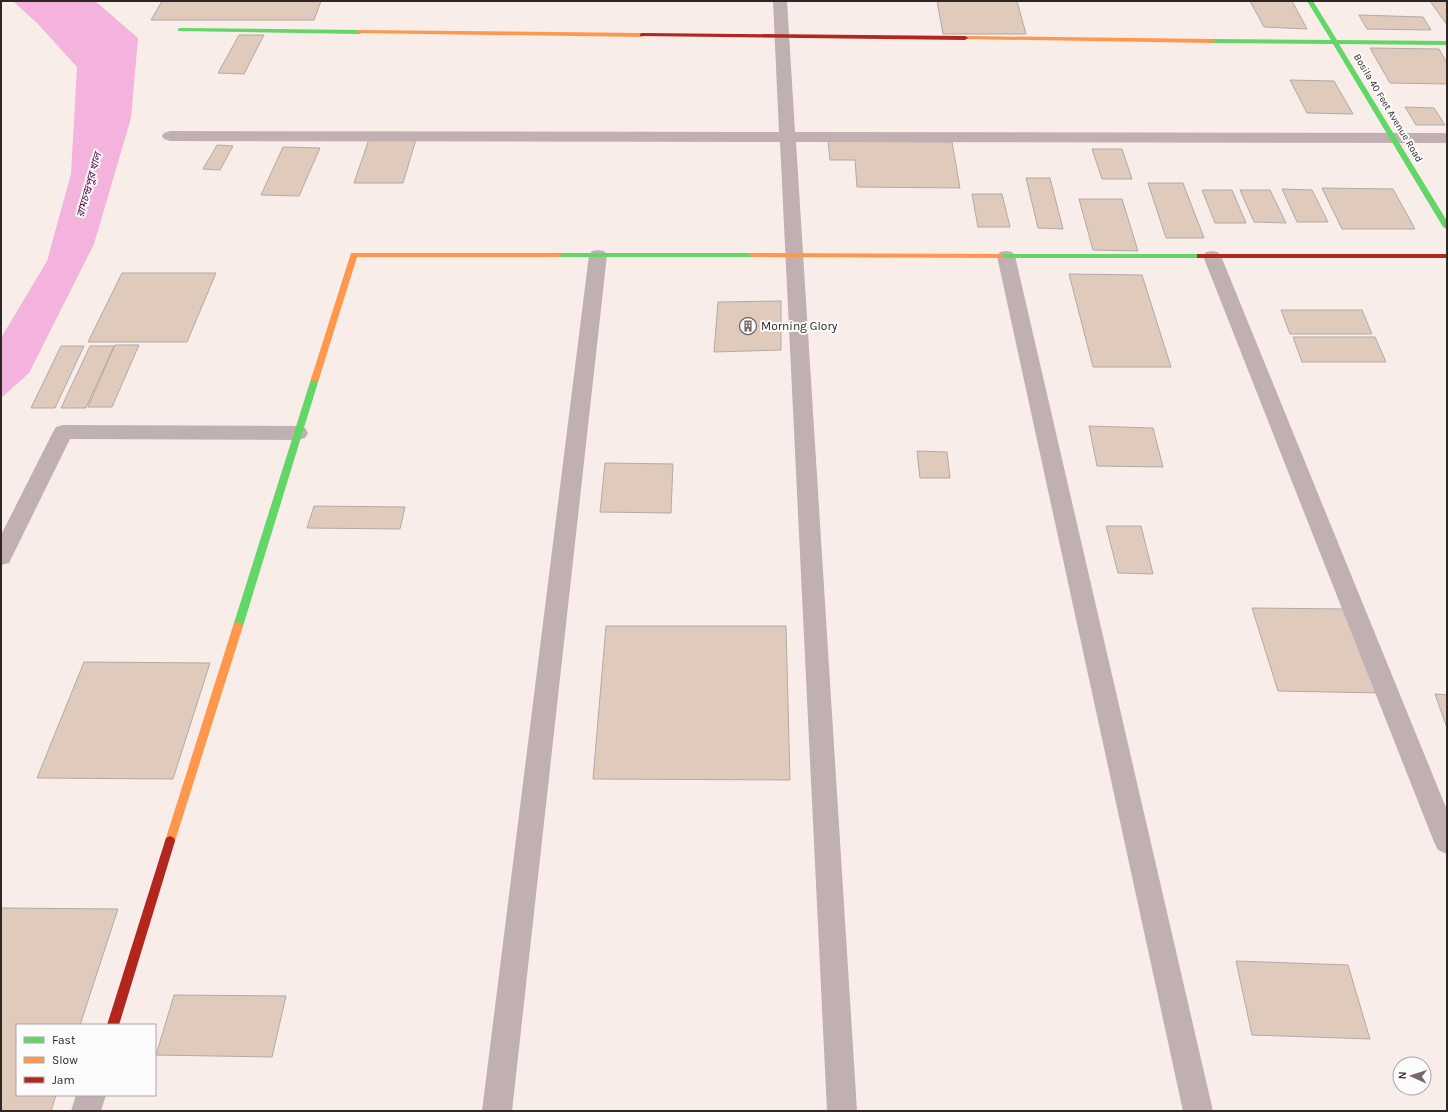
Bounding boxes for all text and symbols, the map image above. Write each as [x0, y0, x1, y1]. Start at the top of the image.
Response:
street label: Bosila 40 Feet Avenue Road [1351, 52, 1425, 164]
water label: রামচন্দ্রপুর খাল [74, 149, 105, 219]
building icon: Morning Glory [738, 316, 758, 336]
place label: Morning Glory [761, 319, 838, 333]
legend [16, 1024, 156, 1096]
text: Fast [52, 1033, 76, 1047]
text: Slow [52, 1053, 78, 1067]
north arrow [1392, 1056, 1432, 1096]
text: N [1396, 1071, 1409, 1080]
text: Jam [52, 1073, 75, 1087]

